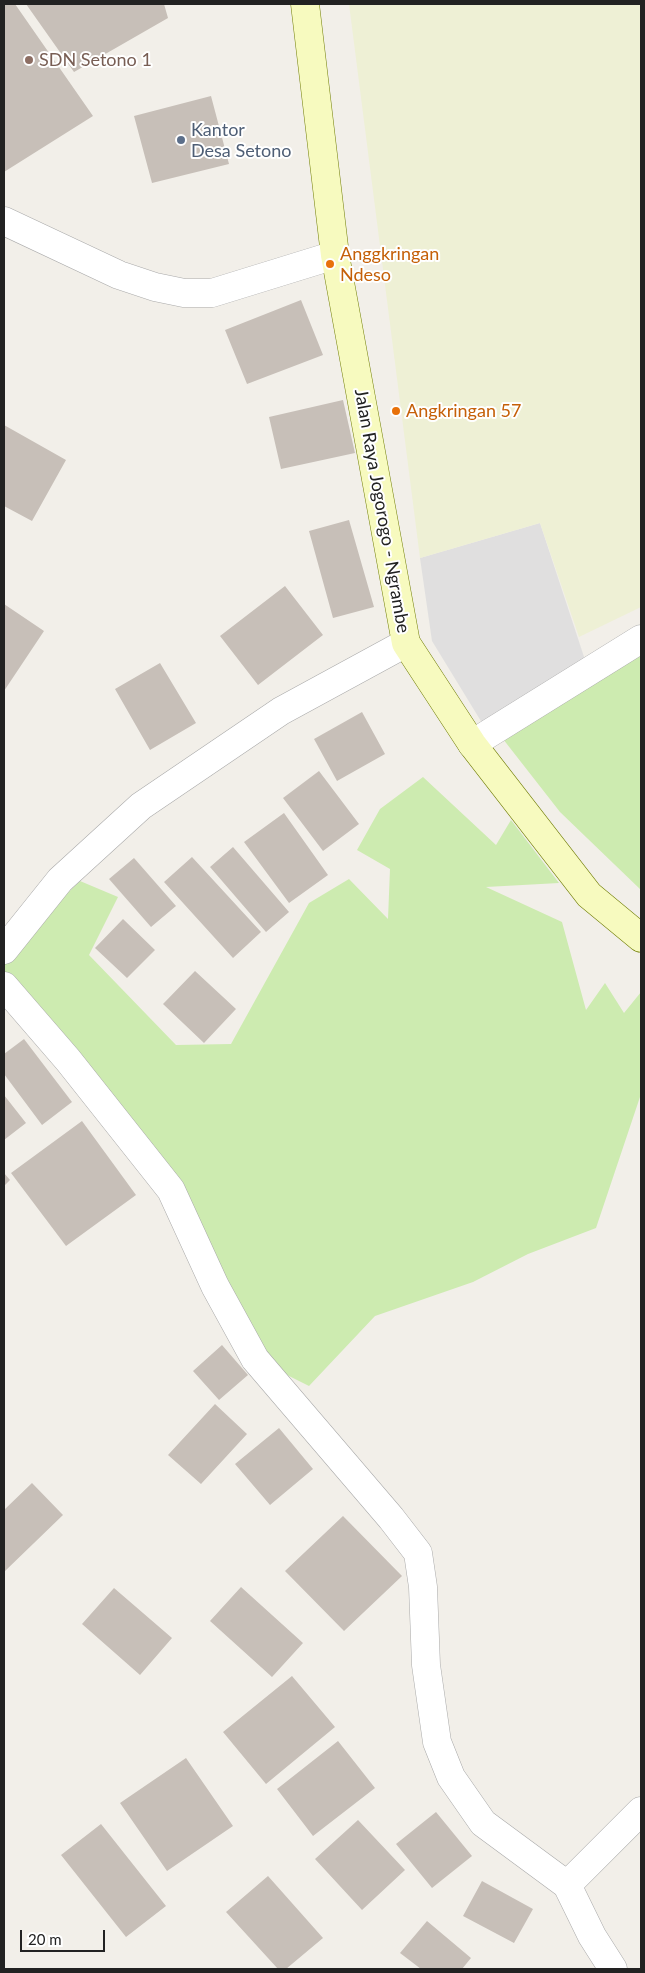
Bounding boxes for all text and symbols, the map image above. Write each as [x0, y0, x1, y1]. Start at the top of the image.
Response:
place label: SDN Setono 1 [39, 49, 152, 71]
marker: SDN Setono 1 [23, 54, 35, 66]
place label: Kantor Desa Setono [191, 119, 291, 162]
marker: Kantor Desa Setono [175, 134, 187, 146]
place label: Anggkringan Ndeso [340, 243, 439, 286]
marker: Anggkringan Ndeso [324, 258, 336, 270]
street label: Jalan Raya Jogorogo - Ngrambe [350, 387, 414, 635]
place label: Angkringan 57 [406, 400, 521, 422]
marker: Angkringan 57 [390, 405, 402, 417]
scale bar [22, 1920, 108, 1952]
text: 20 m [28, 1930, 62, 1948]

